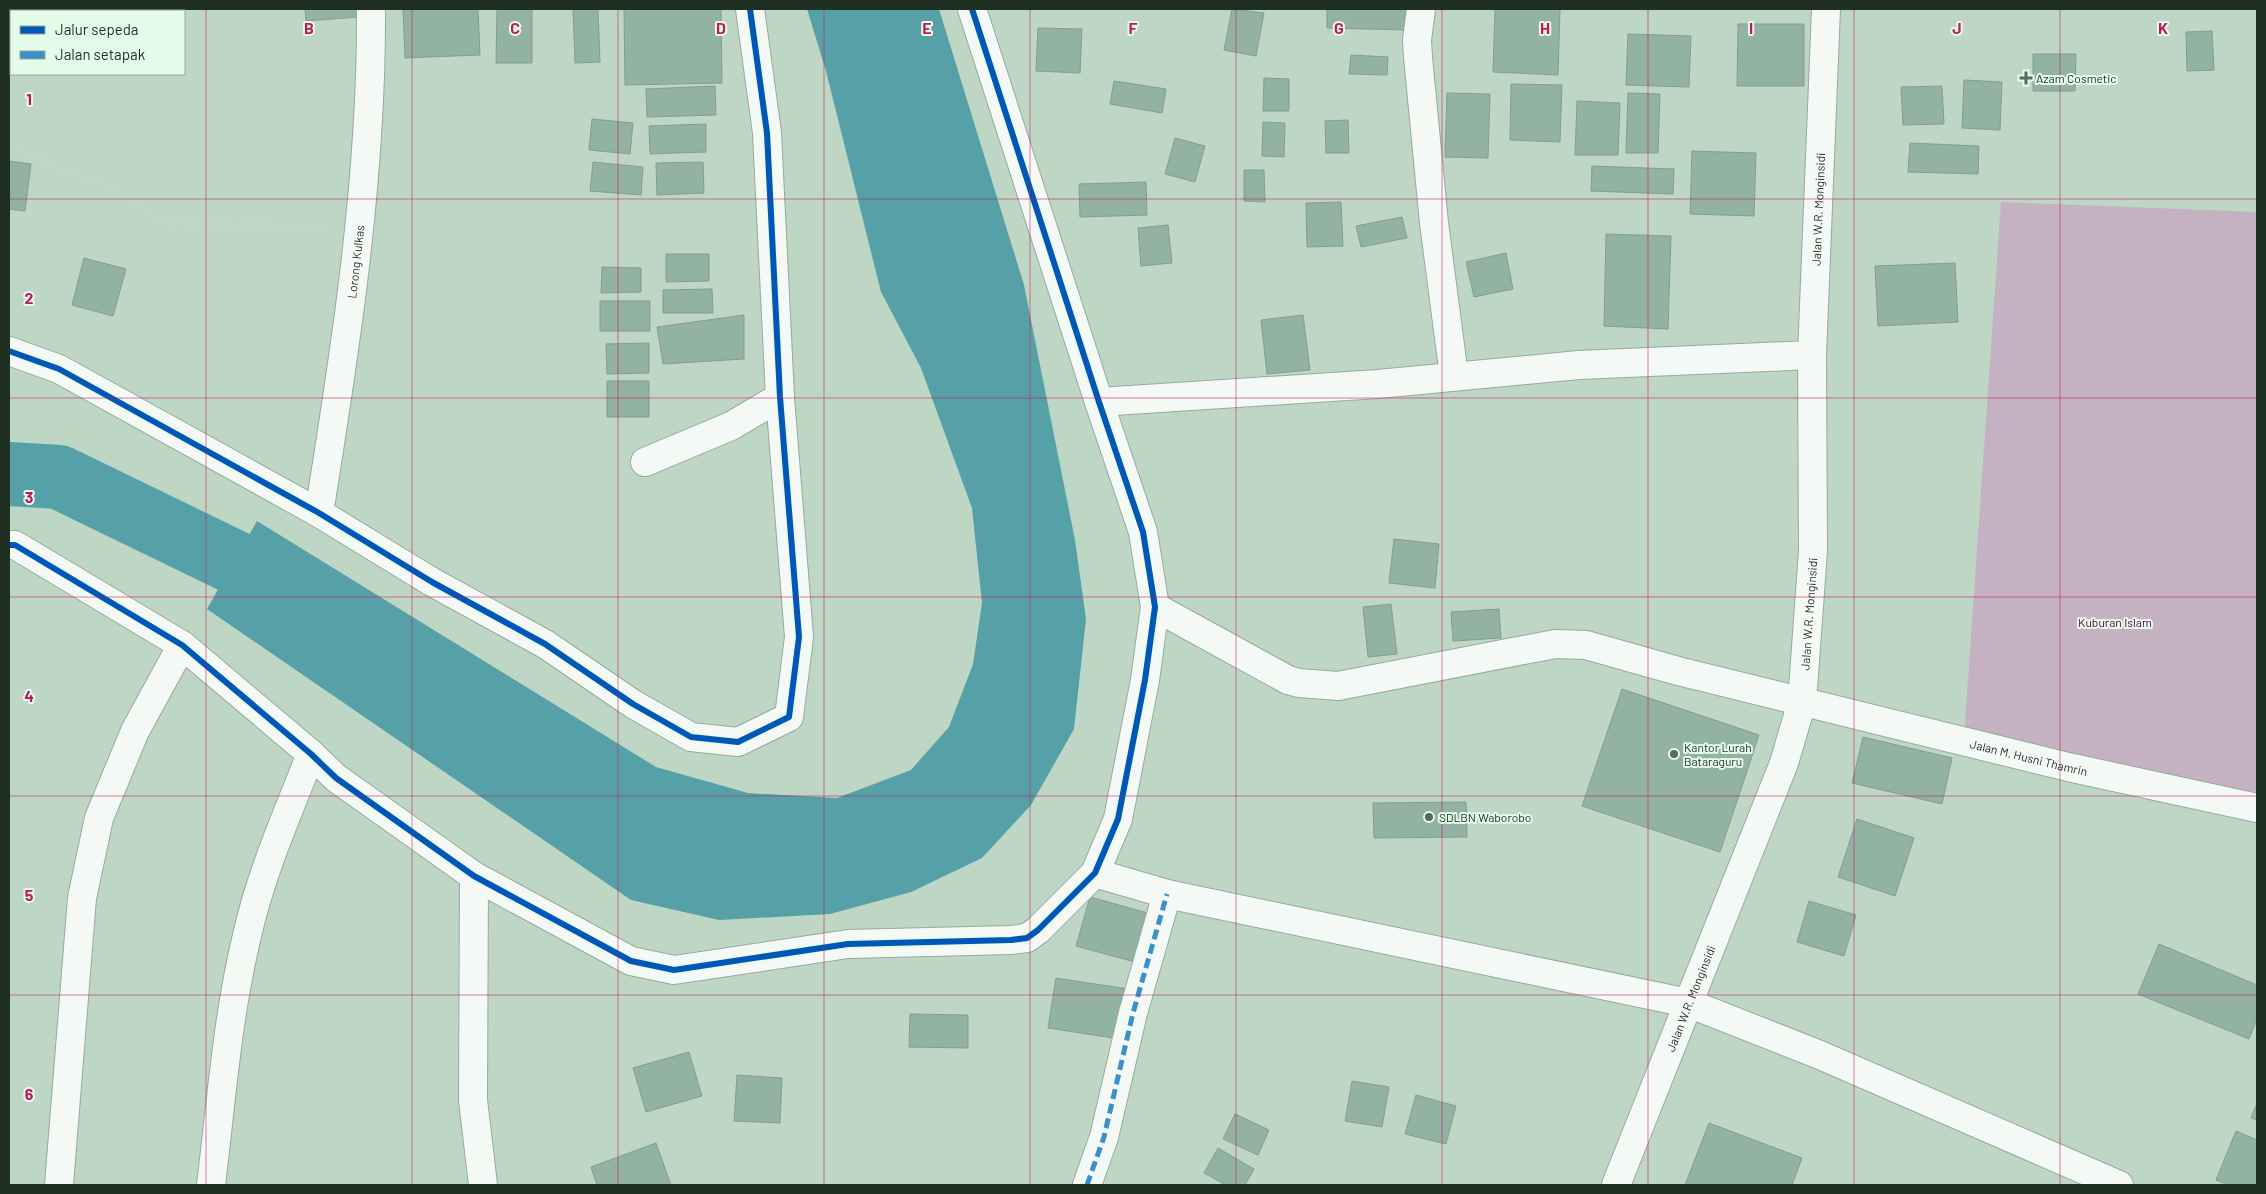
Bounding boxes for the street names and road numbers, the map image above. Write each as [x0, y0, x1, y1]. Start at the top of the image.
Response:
street label: Jalan W.R. Monginsidi [1809, 153, 1827, 266]
street label: Lorong Kulkas [344, 224, 367, 299]
street label: Jalan W.R. Monginsidi [1797, 557, 1820, 671]
street label: Jalan M. Husni Thamrin [1968, 736, 2089, 778]
street label: Jalan W.R. Monginsidi [1663, 943, 1718, 1053]

